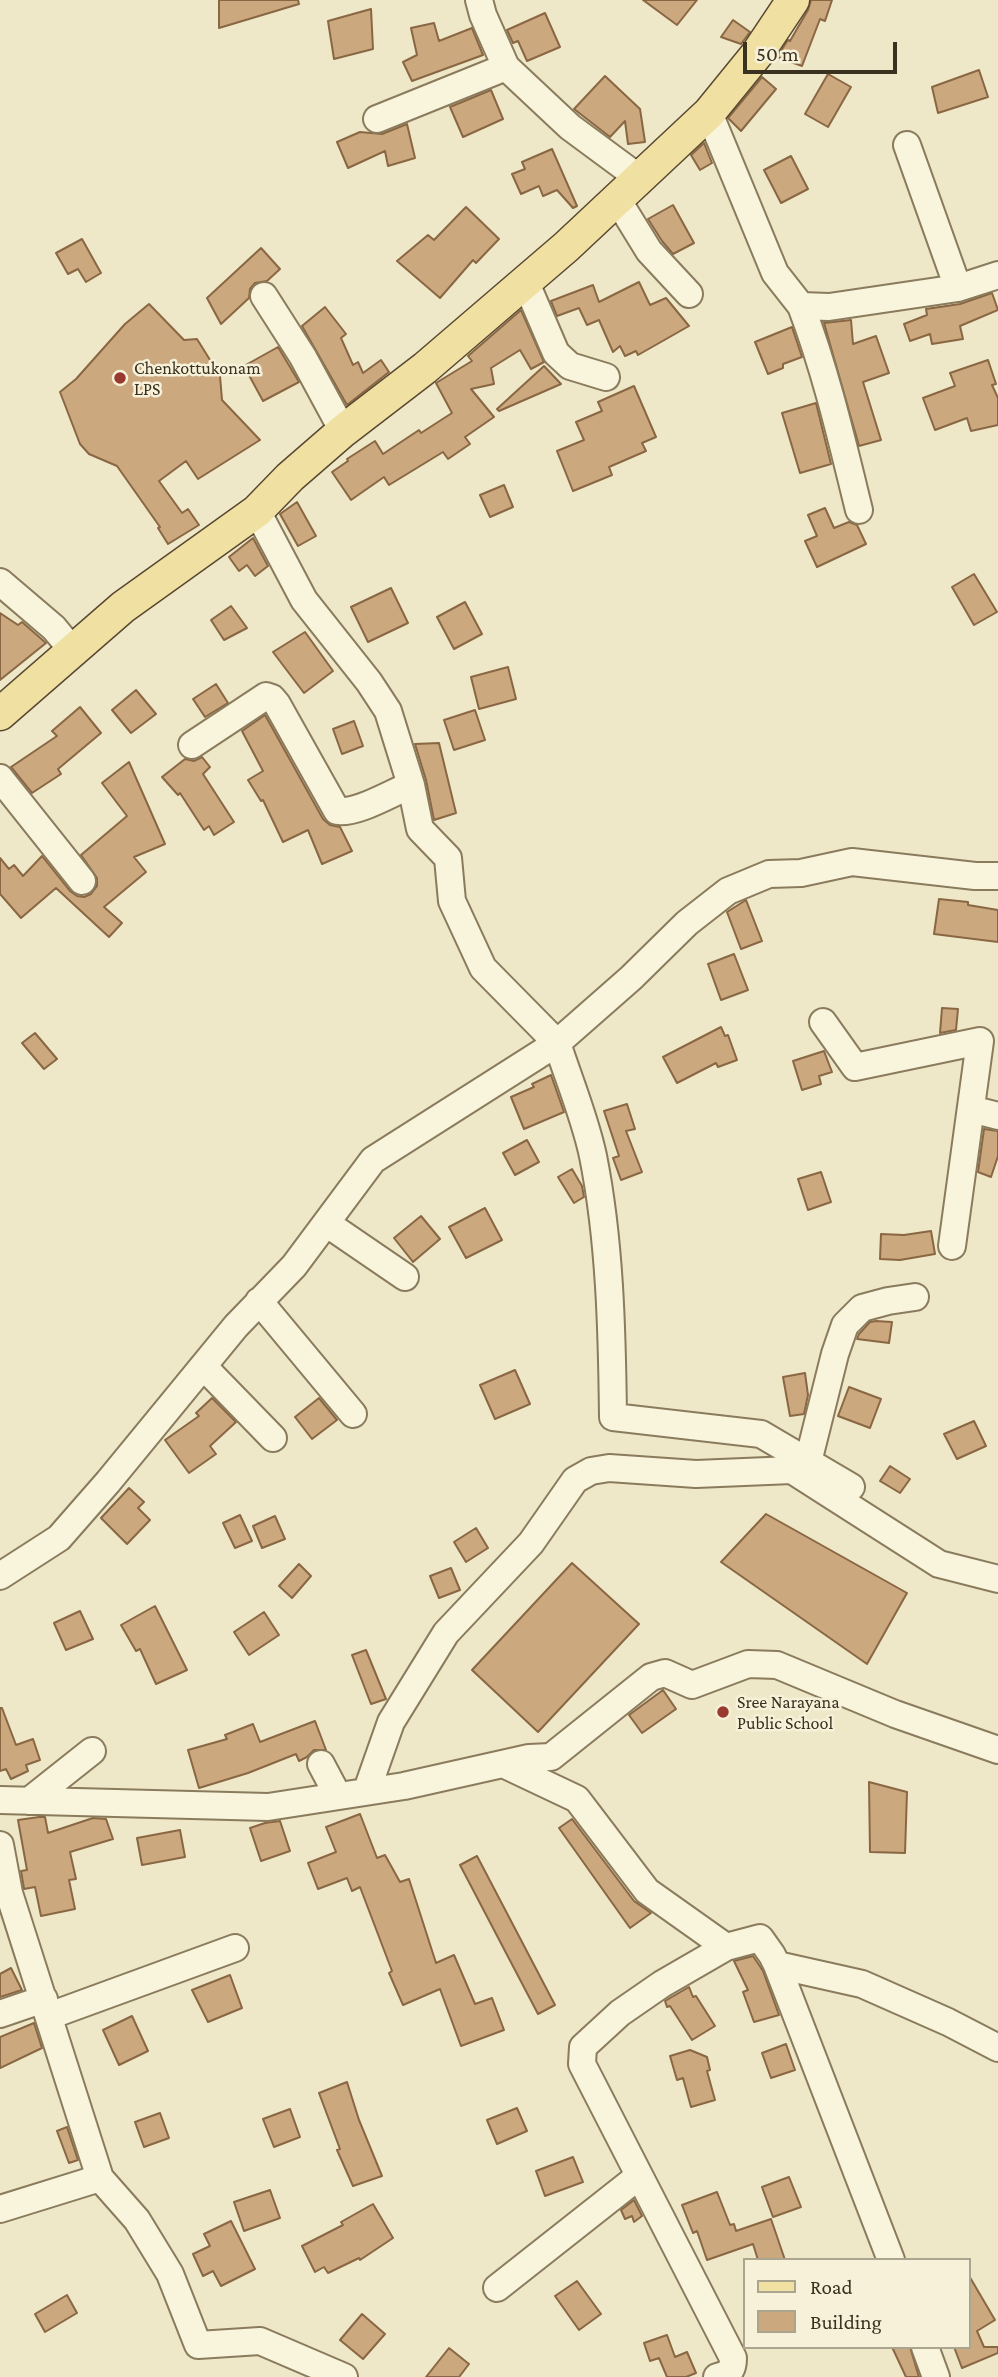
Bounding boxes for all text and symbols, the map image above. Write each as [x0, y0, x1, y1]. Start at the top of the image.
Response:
scale bar [746, 28, 900, 72]
text: 50 m [756, 42, 799, 66]
place label: Chenkottukonam LPS [134, 357, 261, 400]
marker: Chenkottukonam LPS [112, 370, 128, 386]
place label: Sree Narayana Public School [737, 1691, 839, 1734]
marker: Sree Narayana Public School [715, 1704, 731, 1720]
legend [743, 2258, 970, 2349]
text: Road [810, 2275, 853, 2299]
text: Building [810, 2310, 882, 2334]

